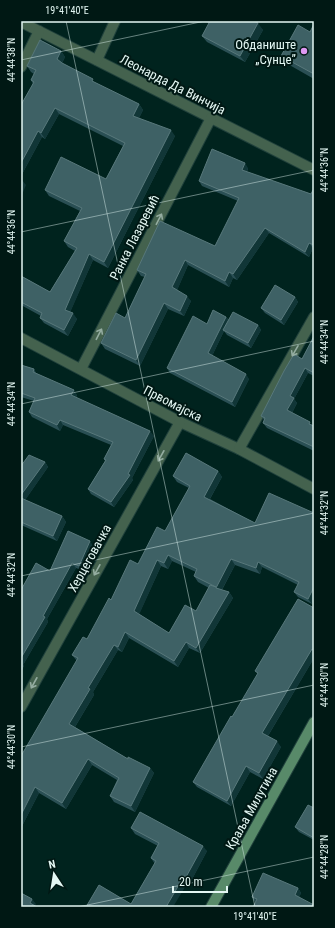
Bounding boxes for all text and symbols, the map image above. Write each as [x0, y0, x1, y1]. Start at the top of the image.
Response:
text: 19°41'40"E [45, 5, 89, 16]
place label: Обданиште „Сунце” [235, 37, 296, 67]
text: 44°44'38"N [6, 38, 17, 82]
marker: Обданиште „Сунце” [299, 46, 309, 56]
street label: Леонарда Да Винчија [118, 51, 228, 117]
text: 44°44'36"N [319, 148, 330, 192]
street label: Ранка Лазаревић [106, 192, 162, 282]
text: 44°44'36"N [6, 210, 17, 254]
one-way arrow [155, 213, 163, 225]
text: 44°44'34"N [319, 320, 330, 364]
one-way arrow [96, 329, 103, 341]
one-way arrow [290, 345, 298, 357]
text: 44°44'34"N [6, 382, 17, 426]
street label: Првомајска [141, 382, 205, 425]
one-way arrow [156, 450, 164, 462]
text: 44°44'32"N [319, 491, 330, 535]
street label: Херцеговачка [65, 522, 114, 595]
text: 44°44'32"N [6, 553, 17, 597]
one-way arrow [93, 564, 101, 576]
text: 44°44'30"N [319, 663, 330, 707]
one-way arrow [30, 677, 38, 689]
text: 44°44'30"N [6, 725, 17, 769]
street label: Краља Милутина [223, 764, 280, 852]
text: 44°44'28"N [319, 835, 330, 879]
north arrow [34, 854, 74, 894]
text: N [47, 858, 57, 872]
scale bar [173, 868, 227, 894]
text: 20 m [179, 875, 203, 889]
text: 19°41'40"E [233, 911, 277, 922]

